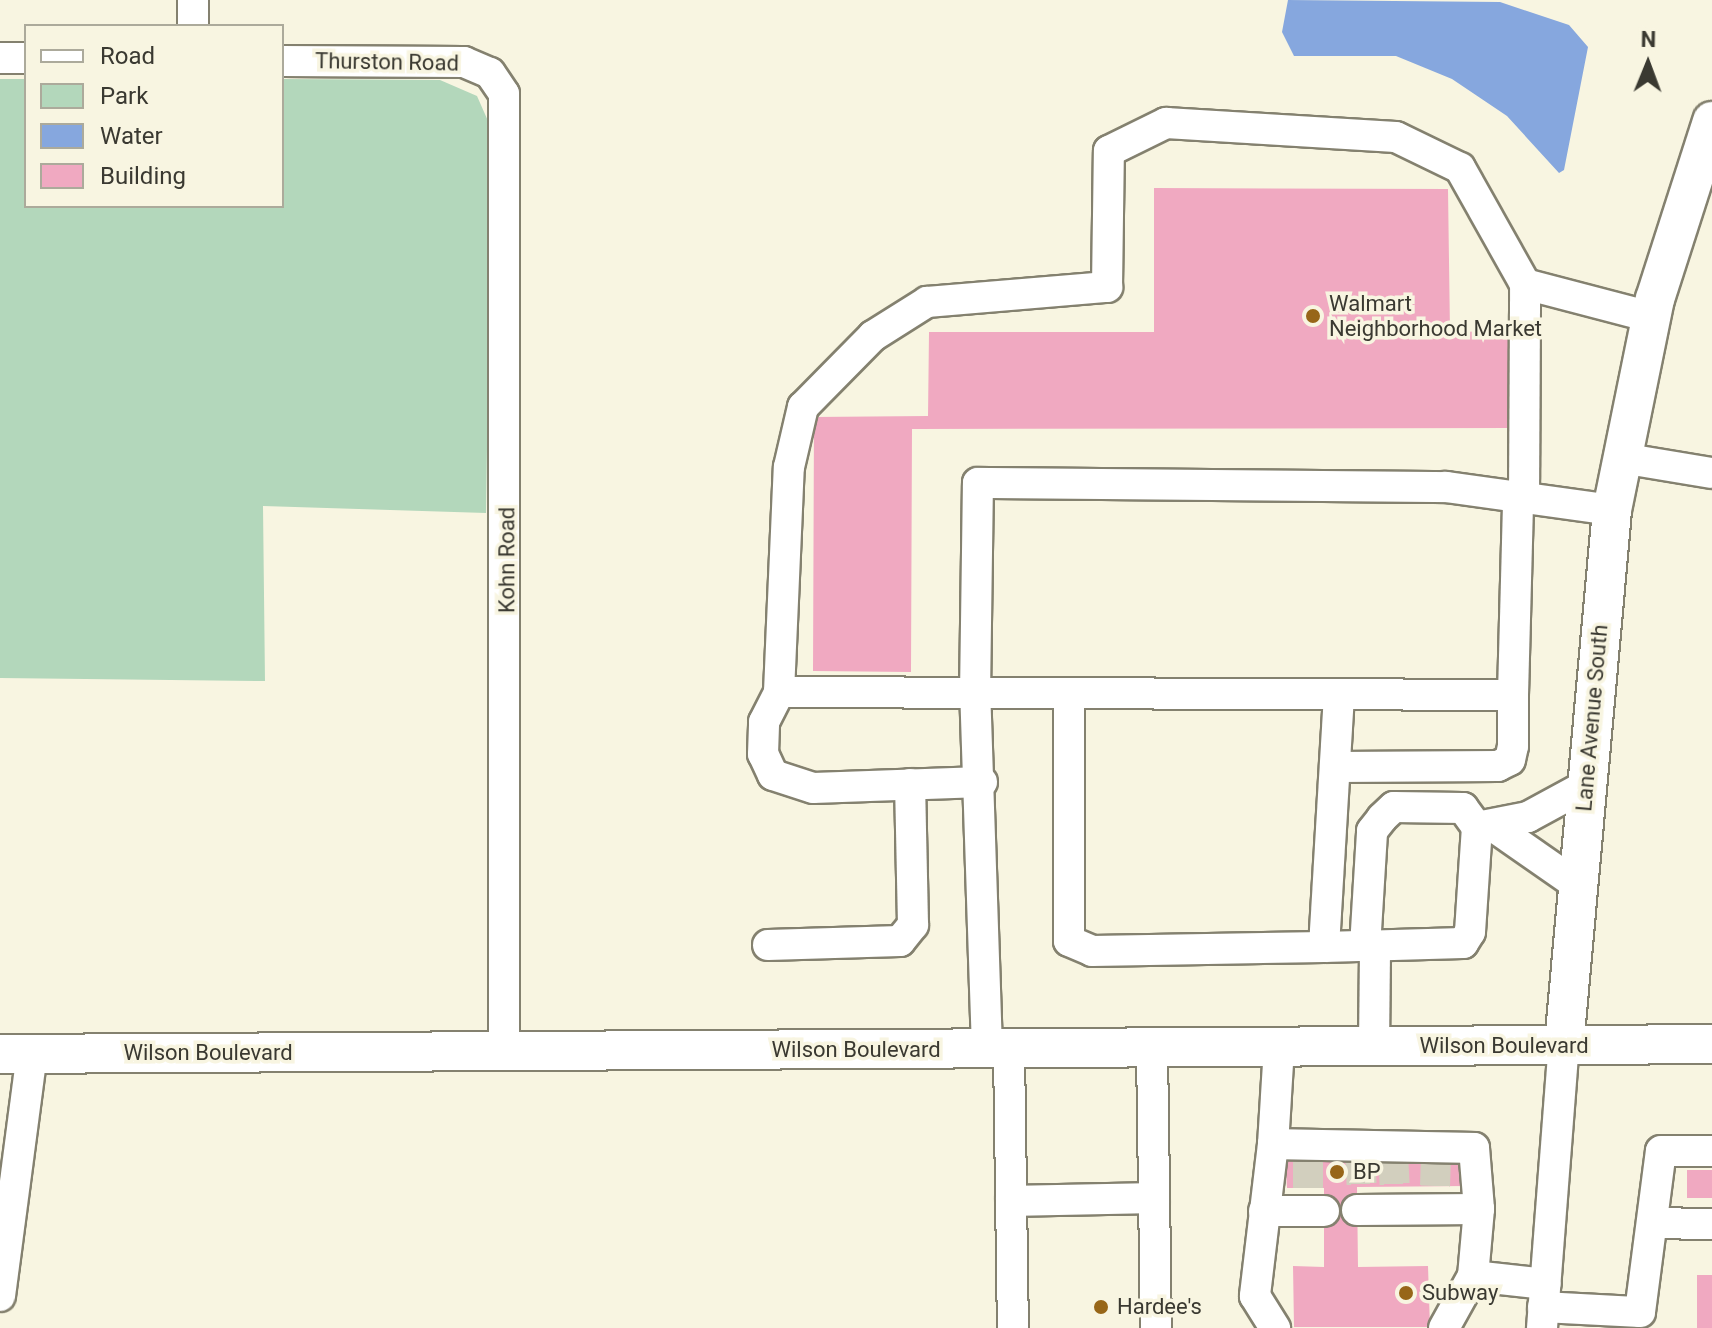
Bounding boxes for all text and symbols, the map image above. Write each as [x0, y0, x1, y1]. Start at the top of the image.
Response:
legend [24, 24, 284, 208]
north arrow [1608, 24, 1688, 104]
text: N [1640, 27, 1656, 52]
text: Road [100, 42, 155, 70]
street label: Thurston Road [315, 48, 459, 76]
text: Park [100, 82, 148, 110]
text: Water [100, 122, 163, 150]
text: Building [100, 162, 186, 190]
place label: Walmart Neighborhood Market [1329, 290, 1542, 342]
marker: Walmart Neighborhood Market [1304, 307, 1322, 325]
street label: Kohn Road [494, 507, 520, 613]
street label: Lane Avenue South [1571, 623, 1613, 813]
street label: Wilson Boulevard [1419, 1033, 1589, 1059]
street label: Wilson Boulevard [771, 1037, 941, 1063]
street label: Wilson Boulevard [123, 1040, 293, 1066]
place label: BP [1353, 1159, 1381, 1185]
marker: BP [1328, 1163, 1346, 1181]
place label: Subway [1422, 1280, 1498, 1306]
marker: Subway [1397, 1284, 1415, 1302]
place label: Hardee's [1117, 1294, 1202, 1320]
marker: Hardee's [1092, 1298, 1110, 1316]

